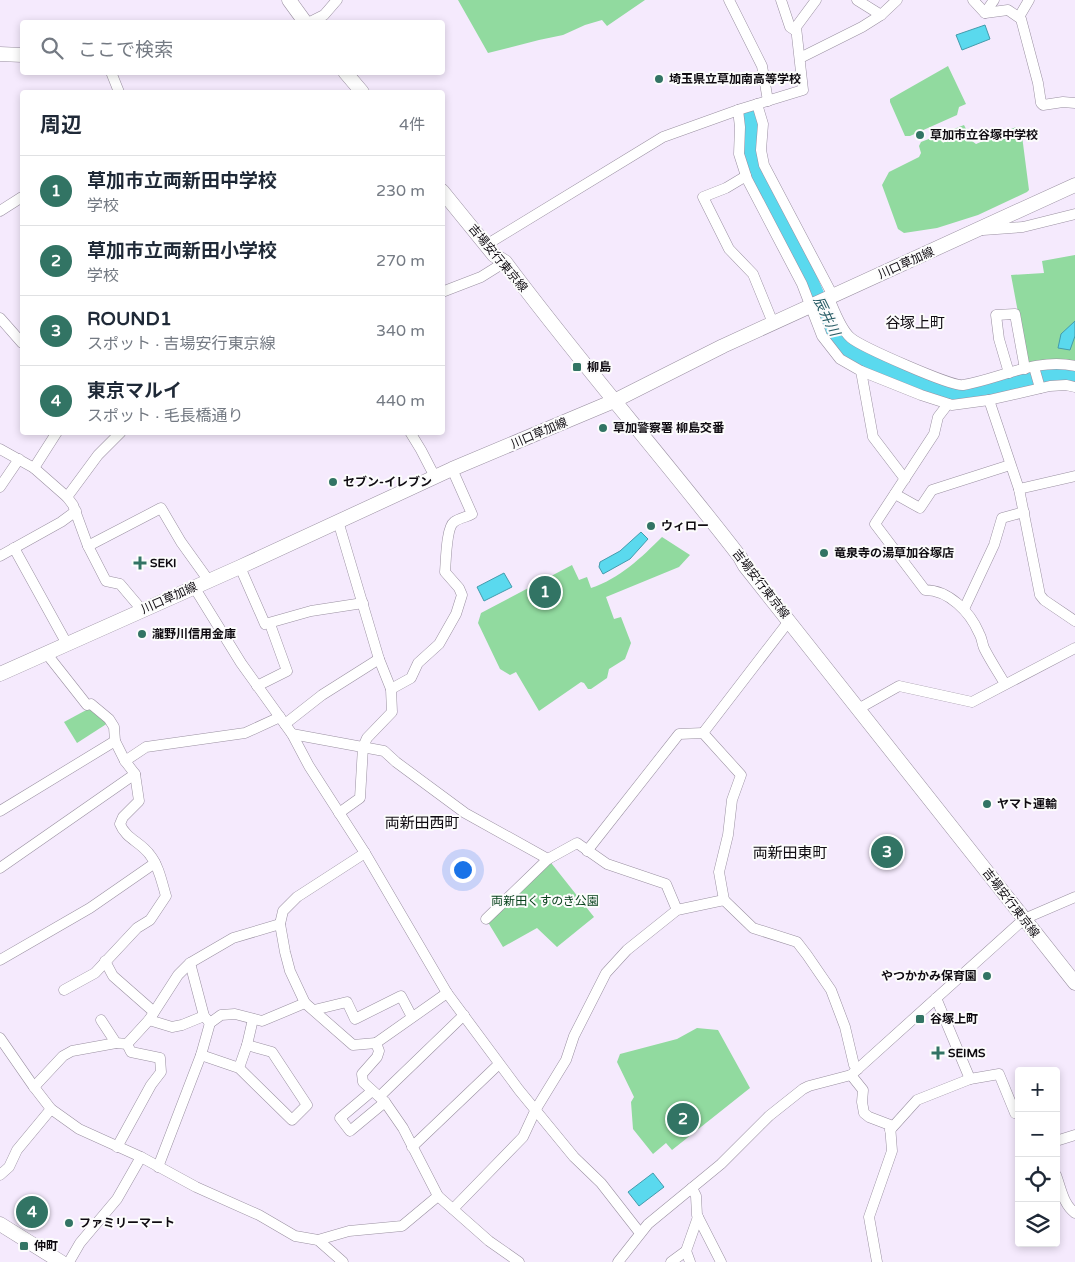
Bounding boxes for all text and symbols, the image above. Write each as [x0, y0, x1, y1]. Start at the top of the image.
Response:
search box [20, 20, 445, 75]
icon: search [38, 34, 66, 62]
text: ここで検索 [78, 39, 173, 61]
place label: 埼玉県立草加南高等学校 [669, 72, 801, 86]
marker: 埼玉県立草加南高等学校 [653, 73, 665, 85]
text: 周辺 [40, 113, 82, 138]
text: 4件 [399, 115, 425, 135]
place label: 草加市立谷塚中学校 [930, 128, 1038, 142]
marker: 草加市立谷塚中学校 [914, 129, 926, 141]
text: 草加市立両新田中学校 [87, 170, 277, 192]
text: 1 [51, 181, 61, 201]
text: 230 m [376, 181, 425, 201]
text: 学校 [87, 196, 119, 216]
street label: 吉場安行東京線 [466, 221, 530, 295]
text: 草加市立両新田小学校 [87, 240, 277, 262]
street label: 川口草加線 [876, 244, 936, 282]
text: 2 [51, 251, 61, 271]
text: 270 m [376, 251, 425, 271]
text: 学校 [87, 266, 119, 286]
water label: 辰井川 [810, 294, 844, 341]
text: ROUND1 [87, 308, 172, 330]
district label: 谷塚上町 [885, 314, 945, 332]
text: 3 [51, 321, 61, 341]
text: 340 m [376, 321, 425, 341]
text: スポット · 吉場安行東京線 [87, 334, 275, 354]
place label: 柳島 [587, 360, 611, 374]
marker: 柳島 [571, 361, 583, 373]
text: 東京マルイ [87, 380, 182, 402]
text: 4 [51, 391, 61, 411]
text: 440 m [376, 391, 425, 411]
text: スポット · 毛長橋通り [87, 406, 243, 426]
street label: 川口草加線 [509, 415, 569, 451]
place label: 草加警察署 柳島交番 [613, 421, 725, 435]
marker: 草加警察署 柳島交番 [597, 422, 609, 434]
place label: セブン-イレブン [343, 475, 432, 489]
marker: セブン-イレブン [327, 476, 339, 488]
place label: ウィロー [661, 519, 709, 533]
marker: ウィロー [645, 520, 657, 532]
place label: 竜泉寺の湯草加谷塚店 [834, 546, 954, 560]
street label: 吉場安行東京線 [730, 547, 792, 621]
marker: 竜泉寺の湯草加谷塚店 [818, 547, 830, 559]
place label: SEKI [150, 556, 177, 570]
marker: SEKI [134, 557, 146, 569]
pin: 1 [529, 573, 561, 611]
street label: 川口草加線 [139, 579, 199, 617]
place label: 瀧野川信用金庫 [152, 627, 236, 641]
marker: 瀧野川信用金庫 [136, 628, 148, 640]
place label: ヤマト運輸 [997, 797, 1057, 811]
marker: ヤマト運輸 [981, 798, 993, 810]
district label: 両新田西町 [384, 814, 460, 832]
pin: 3 [871, 833, 903, 871]
district label: 両新田東町 [752, 844, 828, 862]
your location [450, 857, 476, 883]
street label: 吉場安行東京線 [980, 866, 1042, 940]
park label: 両新田くすのき公園 [491, 894, 599, 908]
place label: やつかかみ保育園 [881, 969, 977, 983]
marker: やつかかみ保育園 [981, 970, 993, 982]
place label: 谷塚上町 [930, 1012, 978, 1026]
marker: 谷塚上町 [914, 1013, 926, 1025]
place label: SEIMS [948, 1046, 986, 1060]
marker: SEIMS [932, 1047, 944, 1059]
map controls [1015, 1067, 1060, 1247]
button: + [1015, 1067, 1060, 1112]
pin: 2 [667, 1100, 699, 1138]
button: − [1015, 1112, 1060, 1157]
button: locate [1015, 1157, 1060, 1202]
pin: 4 [16, 1193, 48, 1231]
button: layers [1015, 1202, 1060, 1247]
place label: ファミリーマート [79, 1216, 175, 1230]
marker: ファミリーマート [63, 1217, 75, 1229]
place label: 仲町 [34, 1239, 58, 1253]
marker: 仲町 [18, 1240, 30, 1252]

